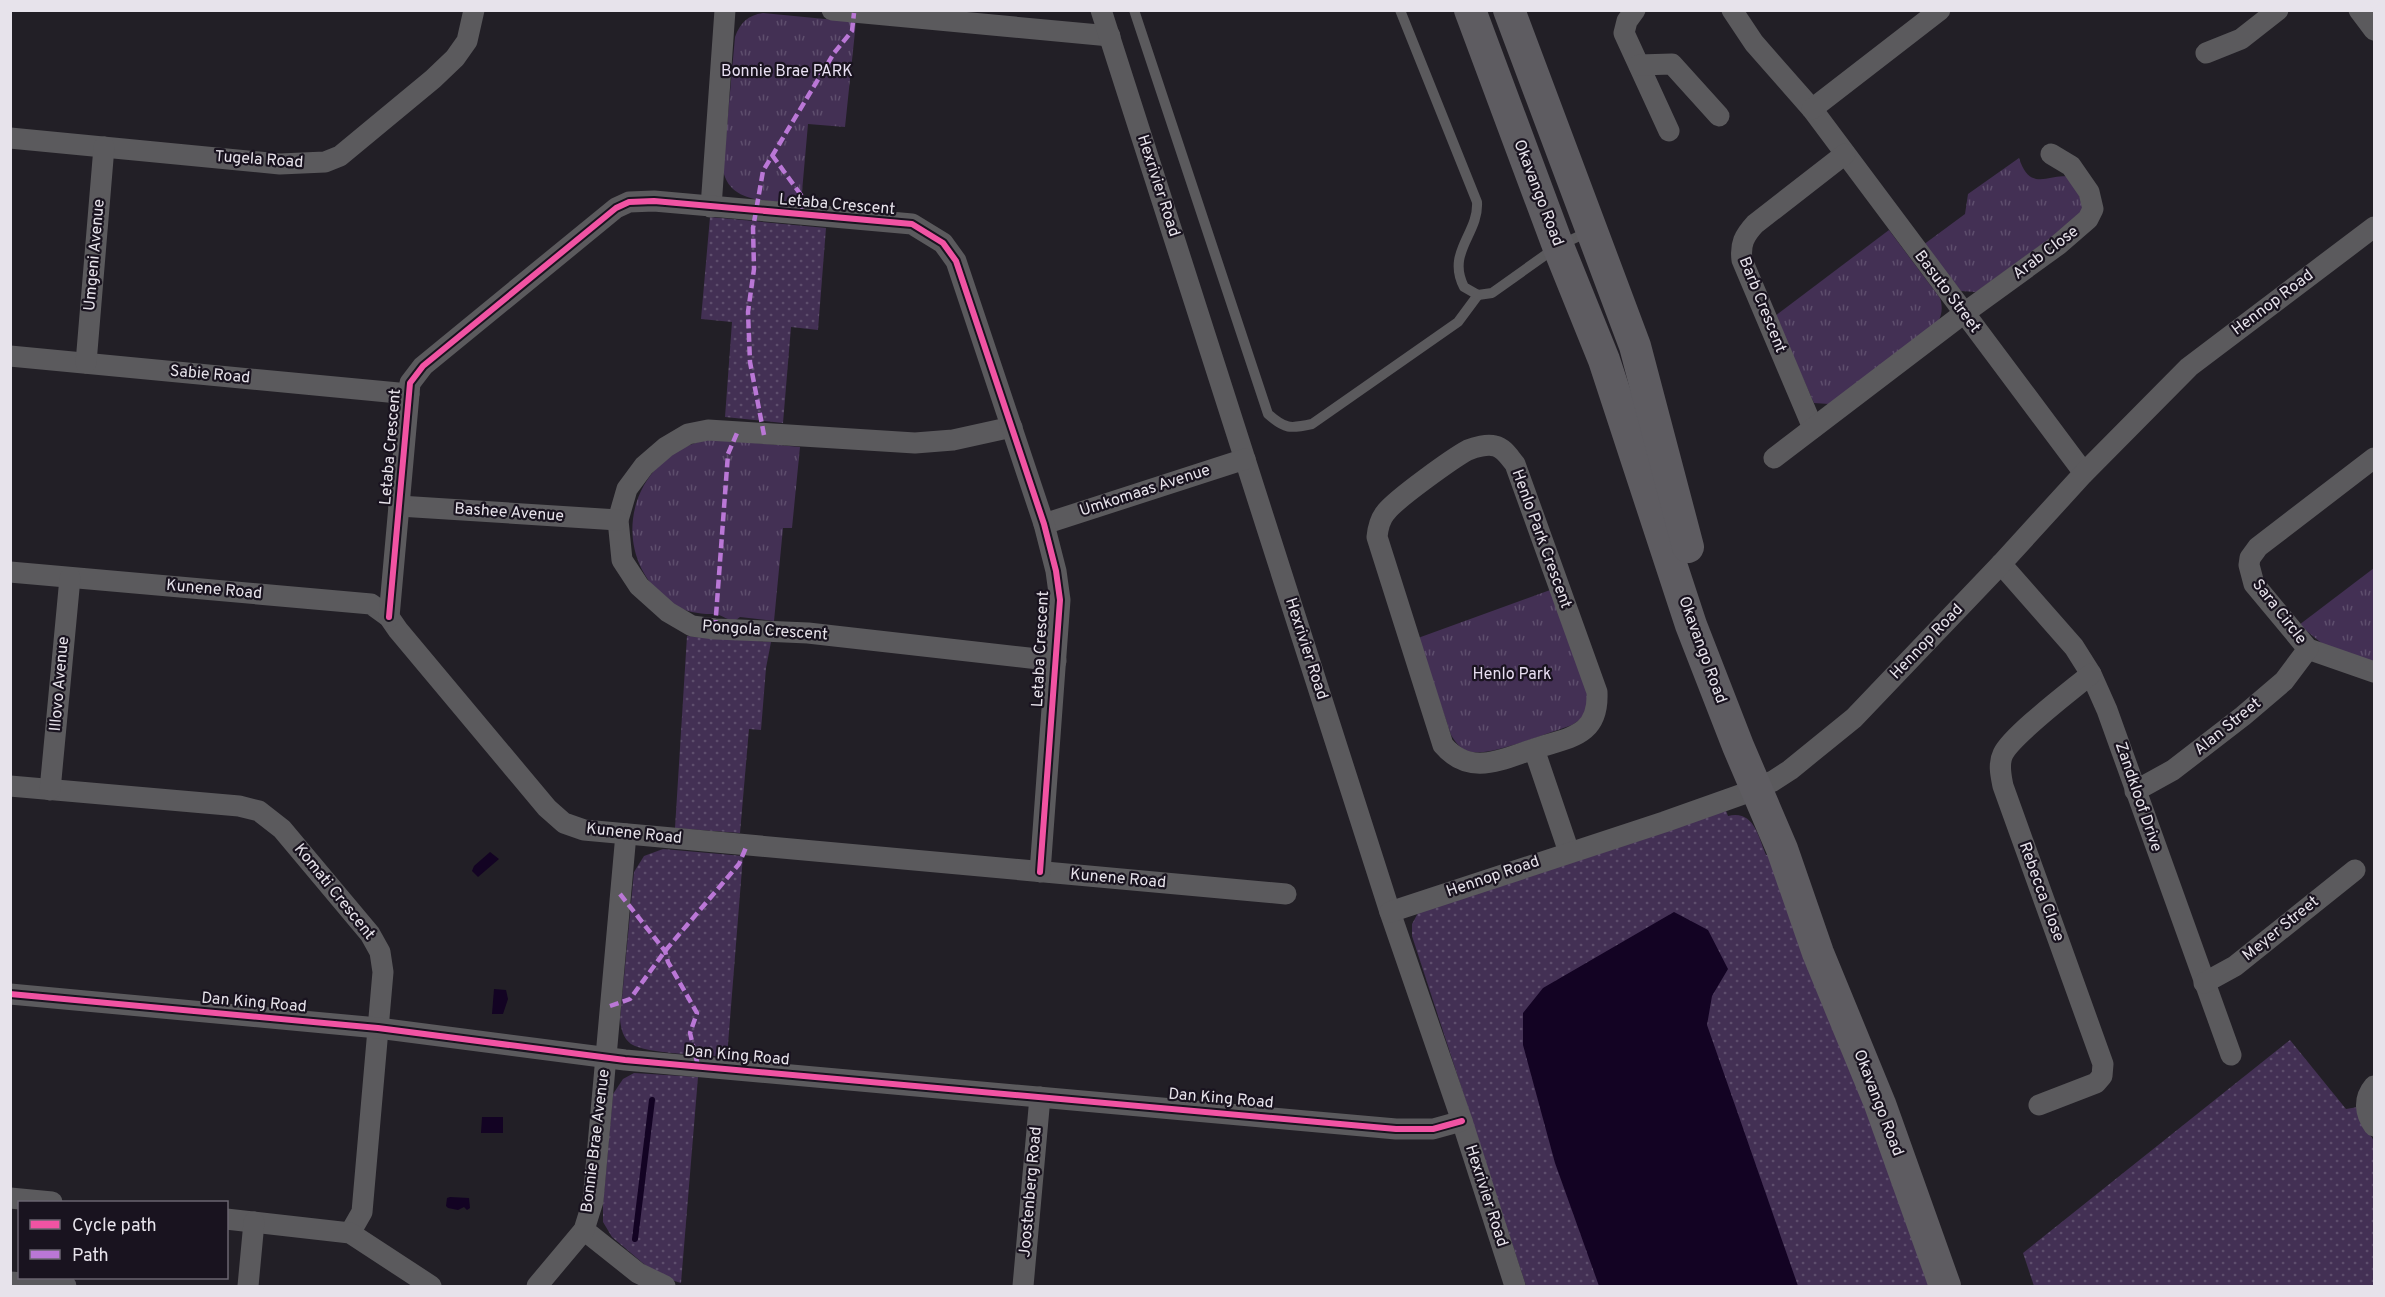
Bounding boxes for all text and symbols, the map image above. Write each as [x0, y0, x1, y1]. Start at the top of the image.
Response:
park label: Bonnie Brae PARK [721, 62, 853, 82]
street label: Hexrivier Road [1132, 133, 1184, 239]
street label: Okavango Road [1508, 137, 1568, 249]
street label: Tugela Road [214, 147, 304, 173]
street label: Letaba Crescent [778, 190, 896, 220]
street label: Umgeni Avenue [80, 198, 110, 312]
street label: Arab Close [2009, 222, 2083, 284]
street label: Basuto Street [1910, 247, 1984, 337]
street label: Barb Crescent [1734, 254, 1790, 356]
street label: Hennop Road [2228, 266, 2318, 340]
street label: Sabie Road [169, 362, 251, 388]
street label: Letaba Crescent [376, 388, 406, 506]
street label: Umkomaas Avenue [1077, 460, 1213, 522]
street label: Henlo Park Crescent [1507, 467, 1575, 611]
street label: Bashee Avenue [453, 499, 565, 527]
street label: Sara Circle [2247, 575, 2311, 649]
street label: Kunene Road [165, 576, 263, 604]
street label: Letaba Crescent [1028, 590, 1054, 708]
street label: Okavango Road [1673, 594, 1731, 706]
street label: Hexrivier Road [1280, 596, 1332, 702]
street label: Hennop Road [1886, 600, 1968, 684]
street label: Pongola Crescent [701, 617, 829, 645]
street label: Illovo Avenue [46, 636, 74, 732]
park label: Henlo Park [1473, 665, 1551, 685]
street label: Alan Street [2190, 694, 2266, 760]
street label: Zandkloof Drive [2110, 739, 2166, 855]
street label: Kunene Road [585, 819, 683, 849]
street label: Komati Crescent [289, 840, 379, 944]
street label: Rebecca Close [2014, 840, 2068, 944]
street label: Hennop Road [1444, 852, 1542, 902]
street label: Kunene Road [1069, 865, 1167, 893]
street label: Meyer Street [2239, 892, 2323, 966]
street label: Dan King Road [200, 988, 308, 1018]
street label: Dan King Road [683, 1041, 791, 1071]
street label: Okavango Road [1848, 1047, 1908, 1159]
street label: Bonnie Brae Avenue [577, 1068, 615, 1214]
street label: Dan King Road [1167, 1084, 1275, 1114]
street label: Joostenberg Road [1015, 1126, 1047, 1258]
street label: Hexrivier Road [1460, 1143, 1512, 1249]
legend [18, 1201, 228, 1279]
text: Cycle path [72, 1215, 157, 1238]
text: Path [72, 1245, 109, 1268]

